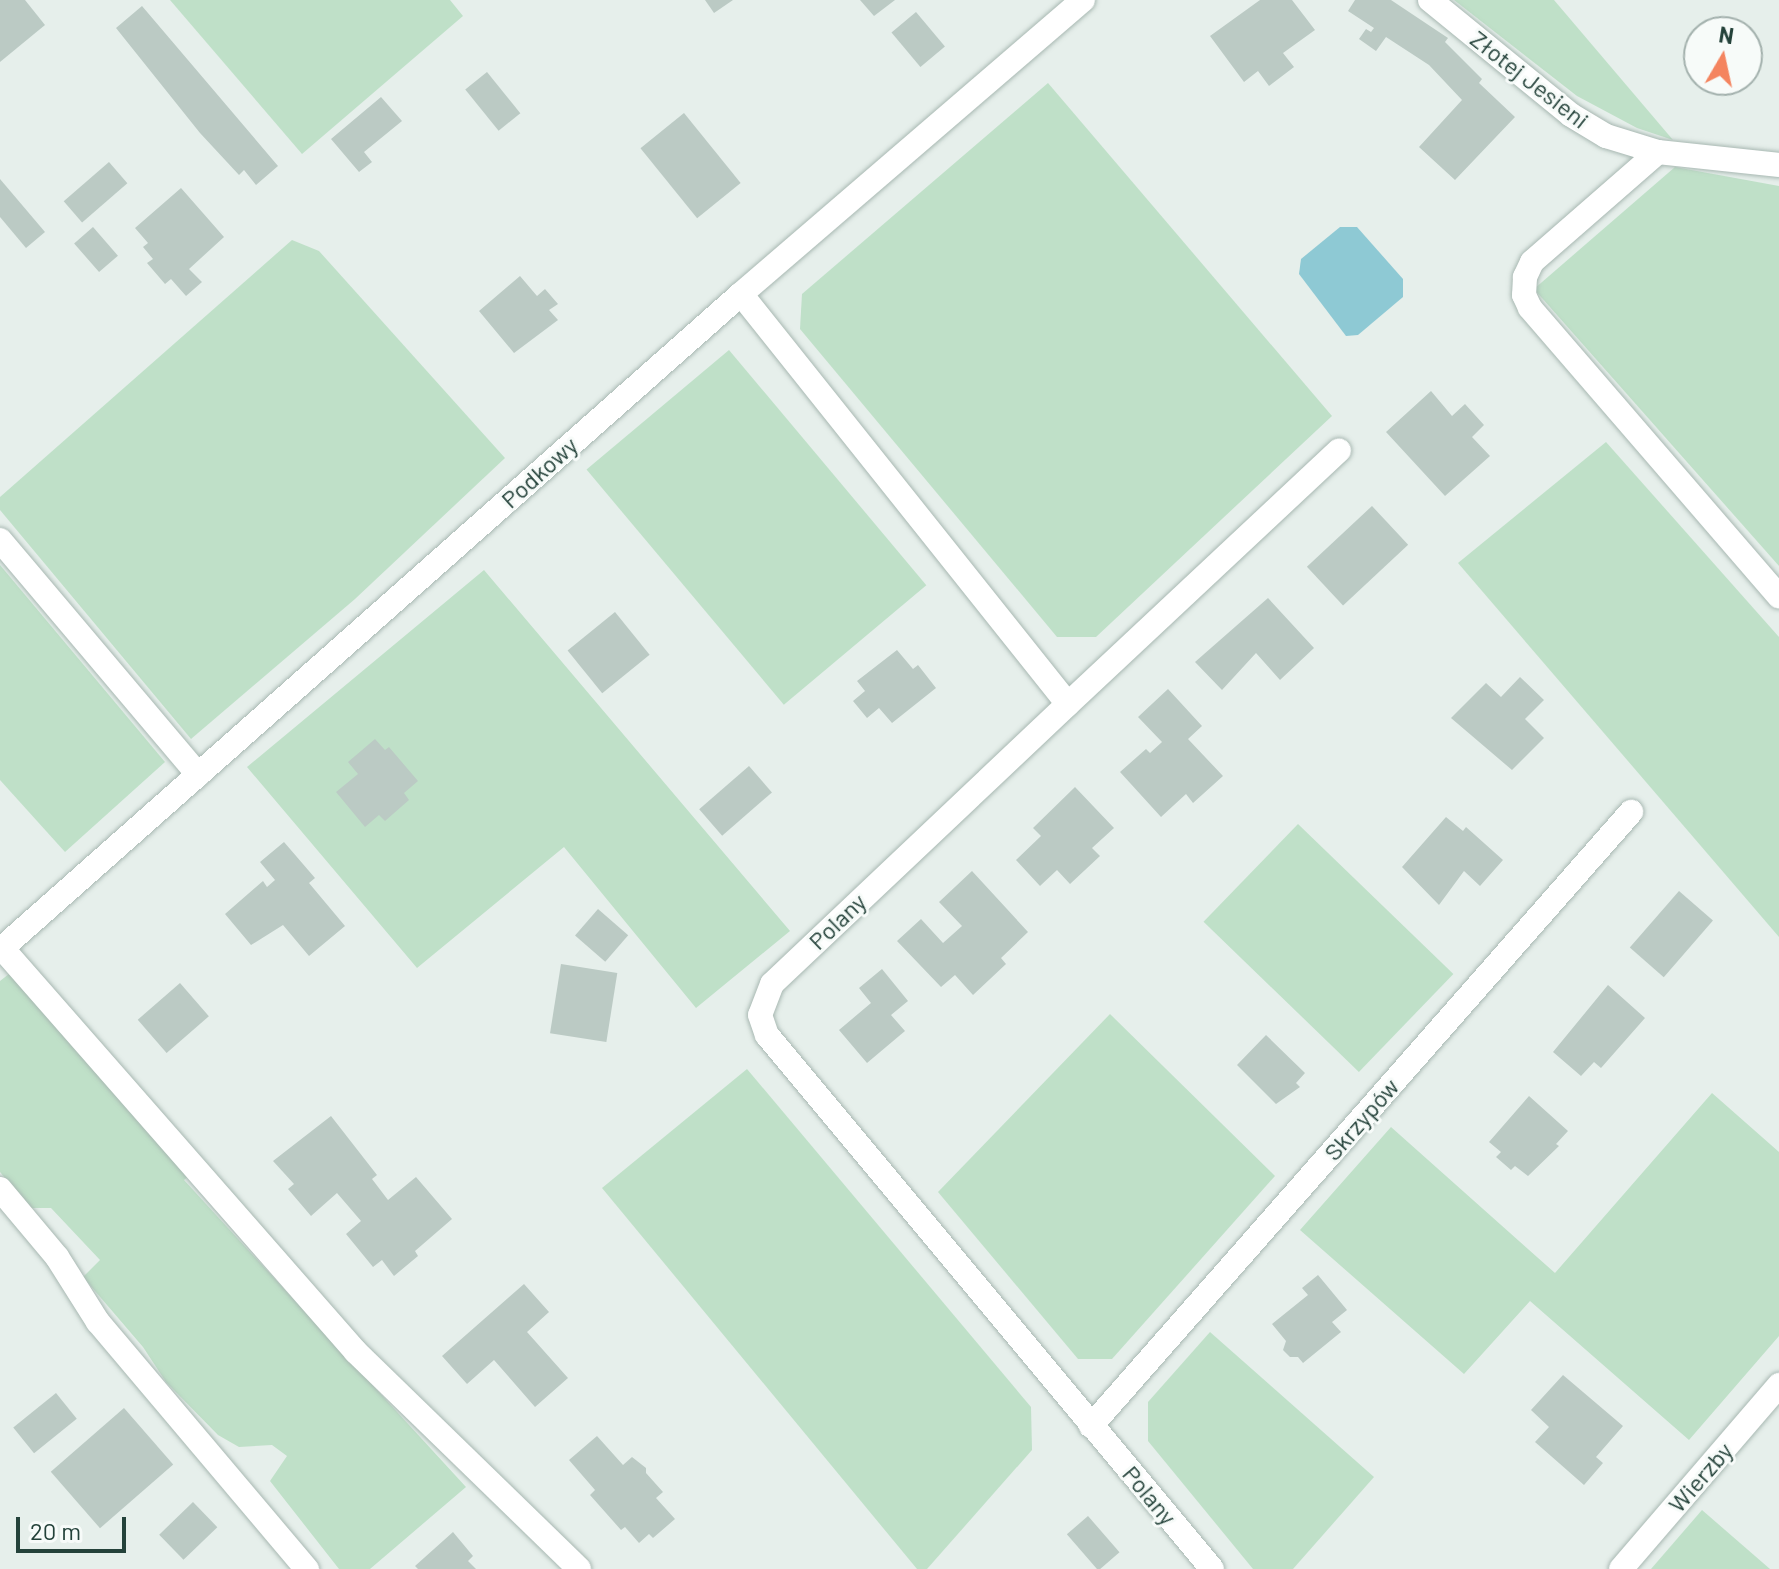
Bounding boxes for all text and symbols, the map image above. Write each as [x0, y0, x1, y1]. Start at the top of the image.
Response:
north arrow [1683, 16, 1763, 96]
text: N [1717, 20, 1736, 48]
street label: Złotej Jesieni [1465, 24, 1595, 134]
street label: Podkowy [495, 430, 583, 514]
street label: Polany [802, 887, 872, 955]
street label: Skrzypów [1318, 1072, 1404, 1166]
street label: Wierzby [1662, 1436, 1738, 1518]
street label: Polany [1117, 1460, 1183, 1530]
scale bar [20, 1501, 130, 1551]
text: 20 m [30, 1516, 81, 1545]

